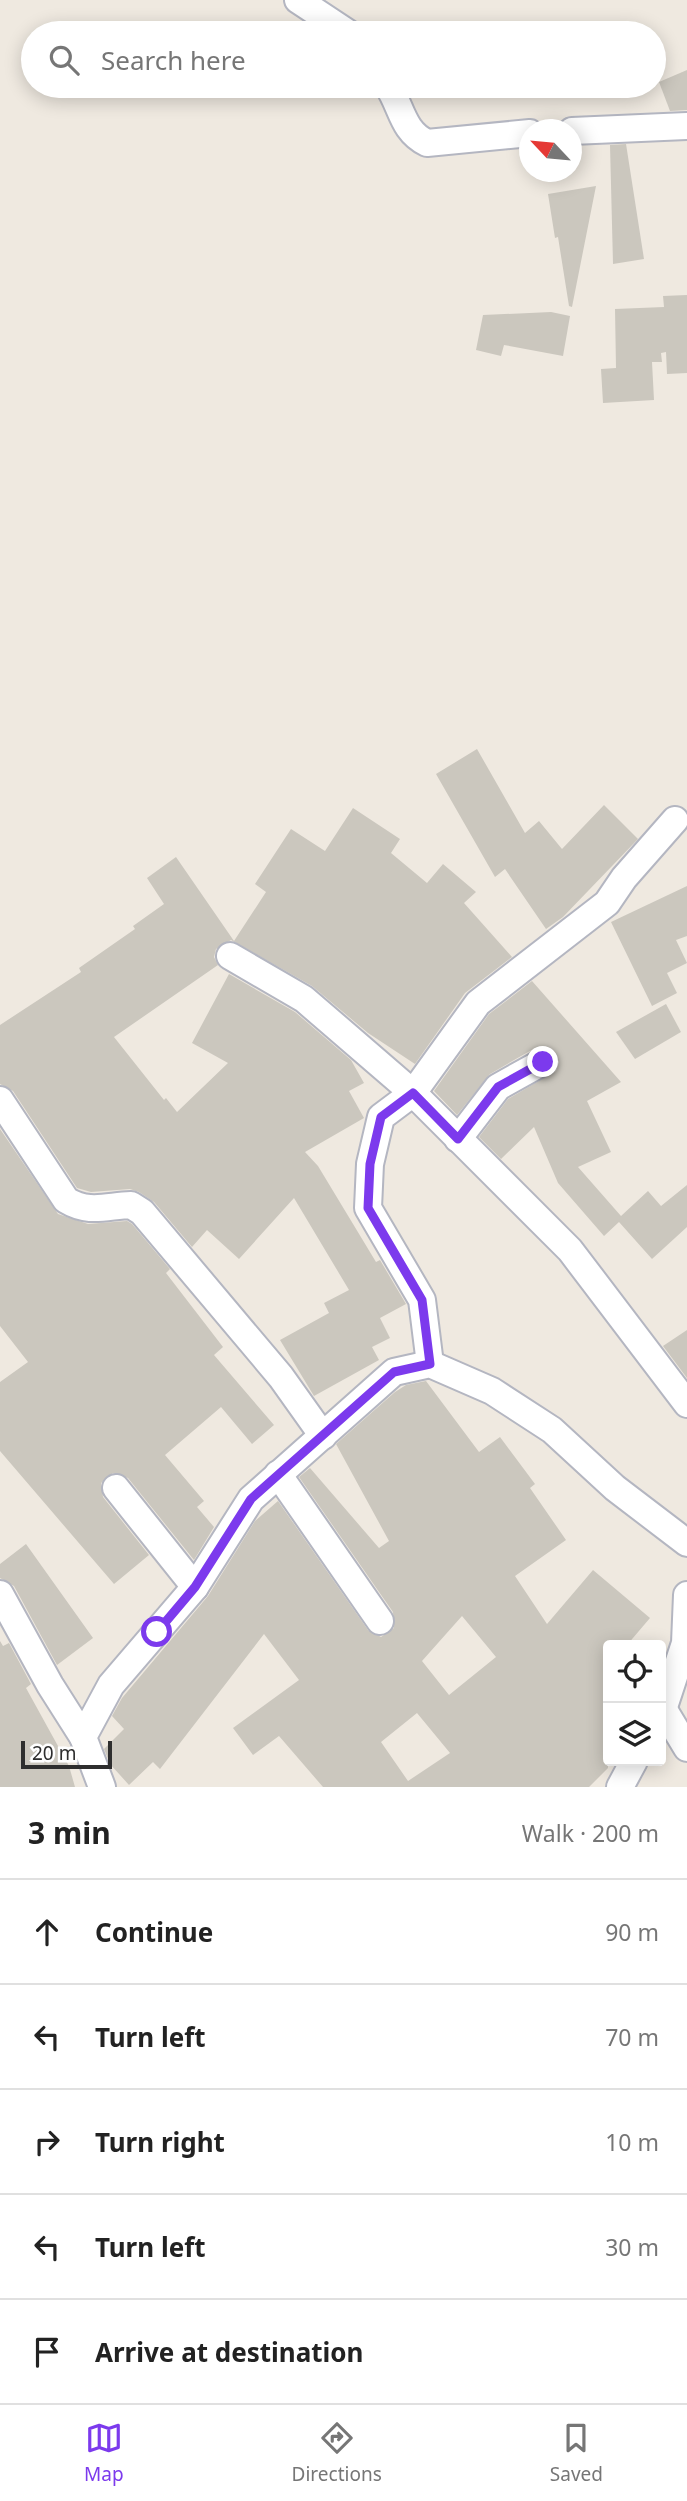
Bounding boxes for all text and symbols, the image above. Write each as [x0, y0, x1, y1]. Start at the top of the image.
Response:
search box [21, 21, 666, 98]
icon: search [45, 41, 83, 79]
text: Search here [101, 42, 246, 78]
north arrow [519, 119, 582, 182]
route end [527, 1046, 558, 1077]
route start [141, 1616, 172, 1647]
map controls [603, 1640, 666, 1766]
button: locate [603, 1640, 666, 1703]
button: layers [603, 1703, 666, 1766]
scale bar [21, 1738, 112, 1770]
text: 20 m [32, 1740, 76, 1766]
text: 3 min [28, 1812, 111, 1853]
text: Walk · 200 m [522, 1817, 659, 1849]
icon: ahead [28, 1913, 66, 1951]
text: Continue [95, 1914, 213, 1950]
text: 90 m [605, 1916, 659, 1948]
icon: left [28, 2018, 66, 2056]
text: Turn left [95, 2019, 206, 2055]
text: 70 m [605, 2021, 659, 2053]
icon: right [28, 2123, 66, 2161]
text: Turn right [95, 2124, 225, 2160]
text: 10 m [605, 2126, 659, 2158]
icon: left [28, 2228, 66, 2266]
text: Turn left [95, 2229, 206, 2265]
text: 30 m [605, 2231, 659, 2263]
icon: arrive [28, 2333, 66, 2371]
text: Arrive at destination [95, 2334, 364, 2370]
tab: Map [84, 2419, 124, 2487]
tab: Directions [292, 2419, 382, 2487]
tab: Saved [550, 2419, 603, 2487]

